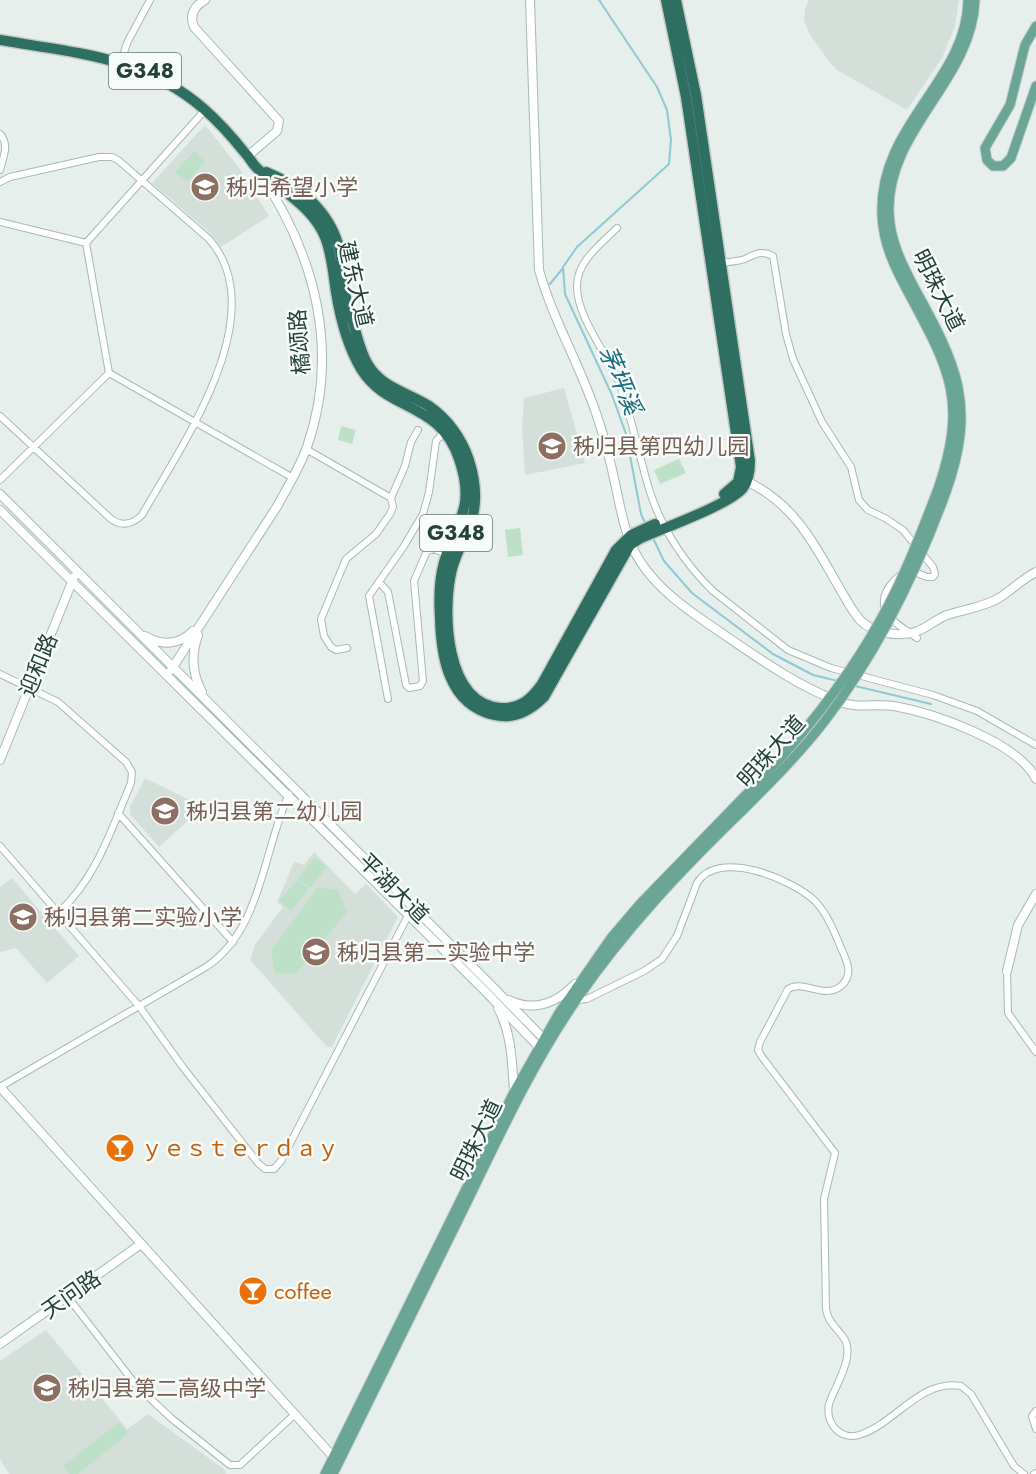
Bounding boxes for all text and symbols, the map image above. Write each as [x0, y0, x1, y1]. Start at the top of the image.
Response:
road number: G348 [109, 53, 181, 89]
school or university icon: 秭归希望小学 [189, 171, 221, 203]
place label: 秭归希望小学 [226, 171, 358, 203]
street label: 建东大道 [331, 238, 381, 330]
street label: 明珠大道 [905, 244, 973, 336]
street label: 橘颂路 [281, 308, 317, 376]
water label: 茅坪溪 [590, 340, 652, 423]
school or university icon: 秭归县第四幼儿园 [536, 430, 568, 462]
place label: 秭归县第四幼儿园 [573, 430, 749, 462]
road number: G348 [420, 515, 492, 551]
street label: 迎和路 [11, 628, 65, 702]
street label: 明珠大道 [730, 708, 812, 794]
school or university icon: 秭归县第二幼儿园 [149, 795, 181, 827]
place label: 秭归县第二幼儿园 [186, 795, 362, 827]
street label: 平湖大道 [352, 846, 436, 930]
school or university icon: 秭归县第二实验小学 [7, 901, 39, 933]
place label: 秭归县第二实验小学 [44, 901, 242, 933]
school or university icon: 秭归县第二实验中学 [300, 936, 332, 968]
place label: 秭归县第二实验中学 [337, 936, 535, 968]
street label: 明珠大道 [442, 1093, 510, 1187]
bar icon: ｙｅｓｔｅｒｄａｙ [104, 1132, 136, 1164]
place label: ｙｅｓｔｅｒｄａｙ [141, 1132, 339, 1164]
street label: 天问路 [35, 1262, 107, 1326]
bar icon: coffee [237, 1275, 269, 1307]
place label: coffee [274, 1275, 332, 1307]
school or university icon: 秭归县第二高级中学 [31, 1372, 63, 1404]
place label: 秭归县第二高级中学 [68, 1372, 266, 1404]

